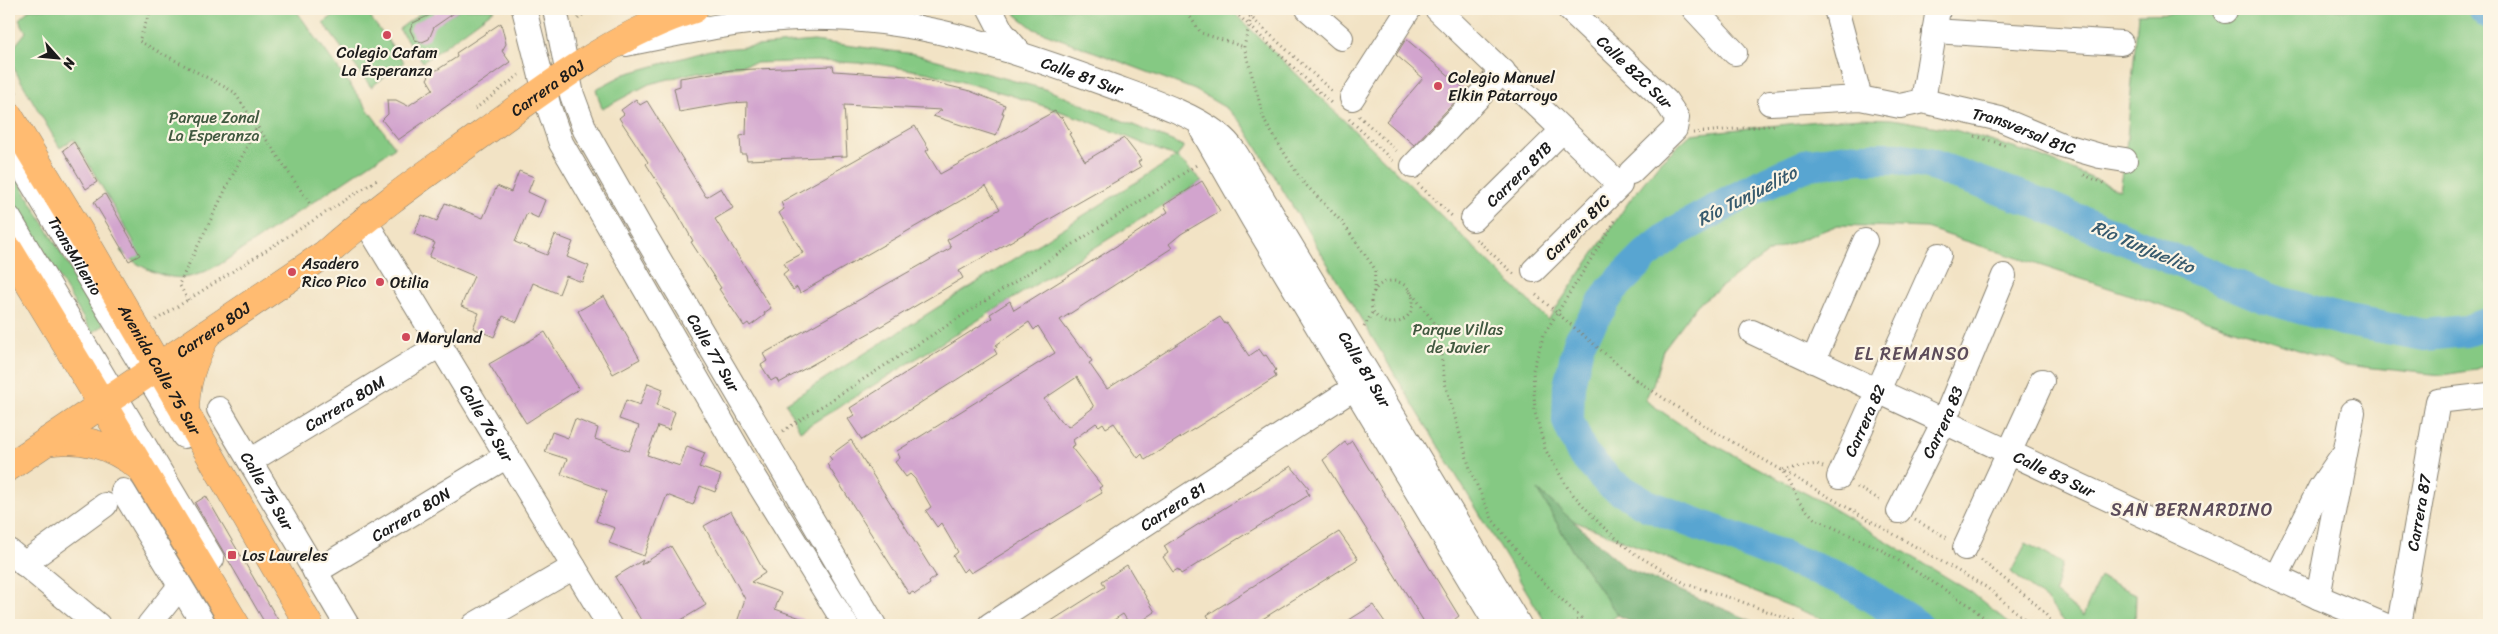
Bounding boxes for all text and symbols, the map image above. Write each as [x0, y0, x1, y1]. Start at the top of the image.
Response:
street label: Calle 82C Sur [1589, 28, 1682, 116]
marker: Colegio Cafam La Esperanza [381, 29, 393, 41]
north arrow [32, 32, 82, 82]
place label: Colegio Cafam La Esperanza [337, 38, 437, 85]
street label: Calle 81 Sur [1037, 48, 1129, 105]
street label: Carrera 80J [504, 51, 591, 124]
text: N [56, 53, 83, 74]
place label: Colegio Manuel Elkin Patarroyo [1448, 63, 1558, 110]
marker: Colegio Manuel Elkin Patarroyo [1432, 80, 1444, 92]
street label: Transversal 81C [1969, 99, 2079, 163]
park label: Parque Zonal La Esperanza [168, 103, 260, 150]
street label: Carrera 81B [1479, 134, 1559, 214]
water label: Río Tunjuelito [1691, 157, 1804, 235]
street label: Carrera 81C [1537, 187, 1618, 268]
street label: TransMilenio [40, 210, 110, 301]
water label: Río Tunjuelito [2087, 211, 2200, 283]
place label: Asadero Rico Pico [301, 249, 366, 296]
marker: Asadero Rico Pico [286, 266, 298, 278]
place label: Otilia [390, 268, 429, 297]
marker: Otilia [374, 276, 386, 288]
street label: Carrera 80J [170, 294, 257, 366]
street label: Avenida Calle 75 Sur [109, 298, 210, 442]
street label: Calle 77 Sur [679, 308, 749, 399]
park label: Parque Villas de Javier [1413, 315, 1504, 362]
place label: Maryland [416, 323, 483, 352]
street label: Calle 81 Sur [1330, 325, 1400, 415]
marker: Maryland [400, 331, 412, 343]
district label: EL REMANSO [1854, 338, 1970, 370]
street label: Carrera 80M [299, 367, 391, 440]
street label: Calle 76 Sur [452, 378, 522, 469]
street label: Carrera 82 [1836, 380, 1894, 462]
street label: Carrera 83 [1914, 381, 1972, 463]
street label: Calle 83 Sur [2009, 442, 2101, 506]
street label: Calle 75 Sur [232, 446, 303, 537]
street label: Carrera 87 [2398, 472, 2440, 553]
street label: Carrera 81 [1134, 474, 1212, 539]
street label: Carrera 80N [366, 479, 457, 550]
district label: SAN BERNARDINO [2111, 494, 2273, 526]
place label: Los Laureles [242, 541, 329, 570]
marker: Los Laureles [226, 549, 238, 561]

